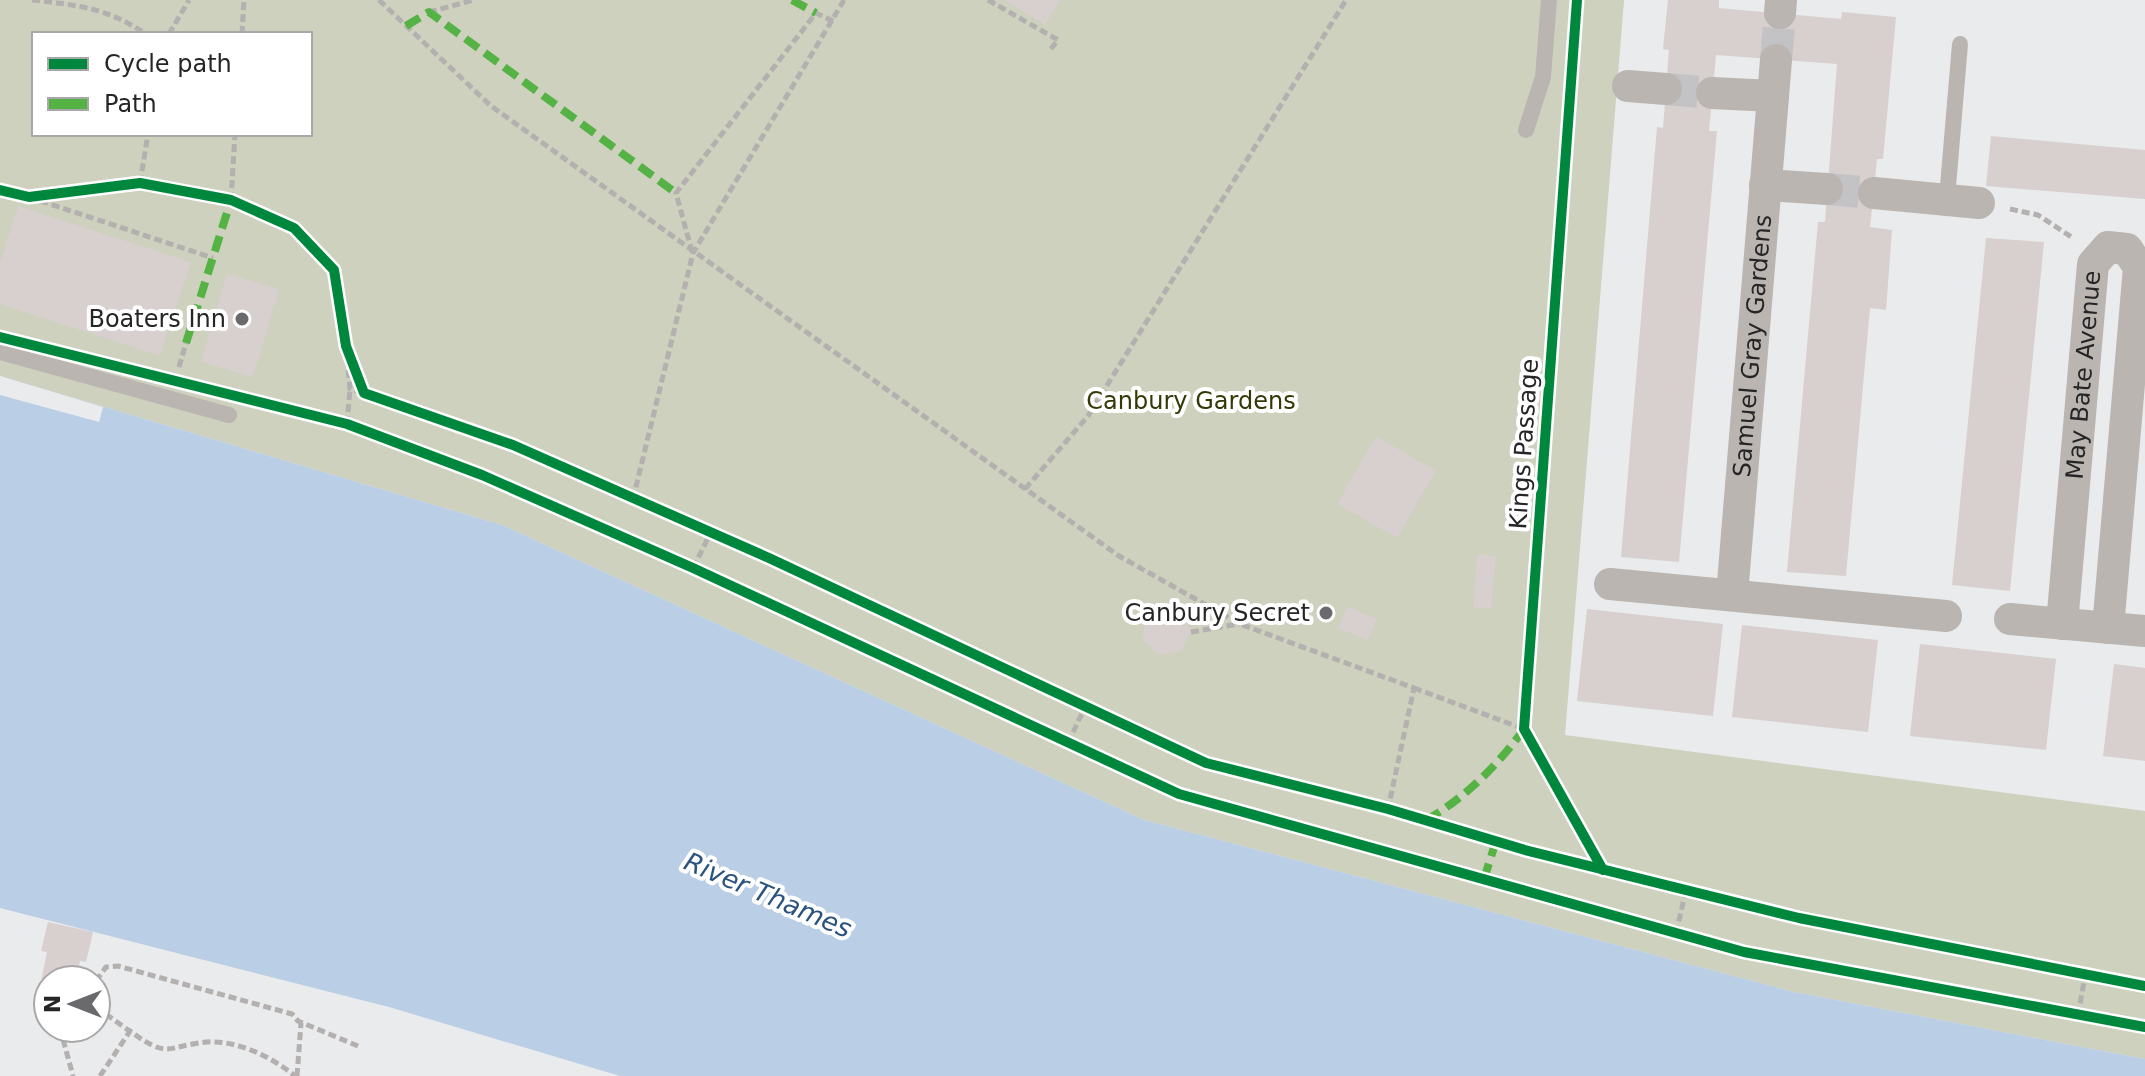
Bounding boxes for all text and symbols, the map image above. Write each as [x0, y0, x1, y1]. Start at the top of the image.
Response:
legend [32, 32, 312, 136]
text: Cycle path [104, 50, 232, 78]
text: Path [104, 90, 157, 118]
street label: Samuel Gray Gardens [1728, 214, 1777, 478]
street label: May Bate Avenue [2061, 269, 2106, 480]
place label: Boaters Inn [88, 305, 226, 333]
marker: Boaters Inn [233, 310, 251, 328]
street label: Kings Passage [1504, 358, 1544, 530]
park label: Canbury Gardens [1086, 387, 1296, 415]
place label: Canbury Secret [1124, 599, 1310, 627]
marker: Canbury Secret [1317, 604, 1335, 622]
water label: River Thames [680, 846, 856, 944]
north arrow [32, 964, 112, 1044]
text: N [40, 995, 65, 1013]

